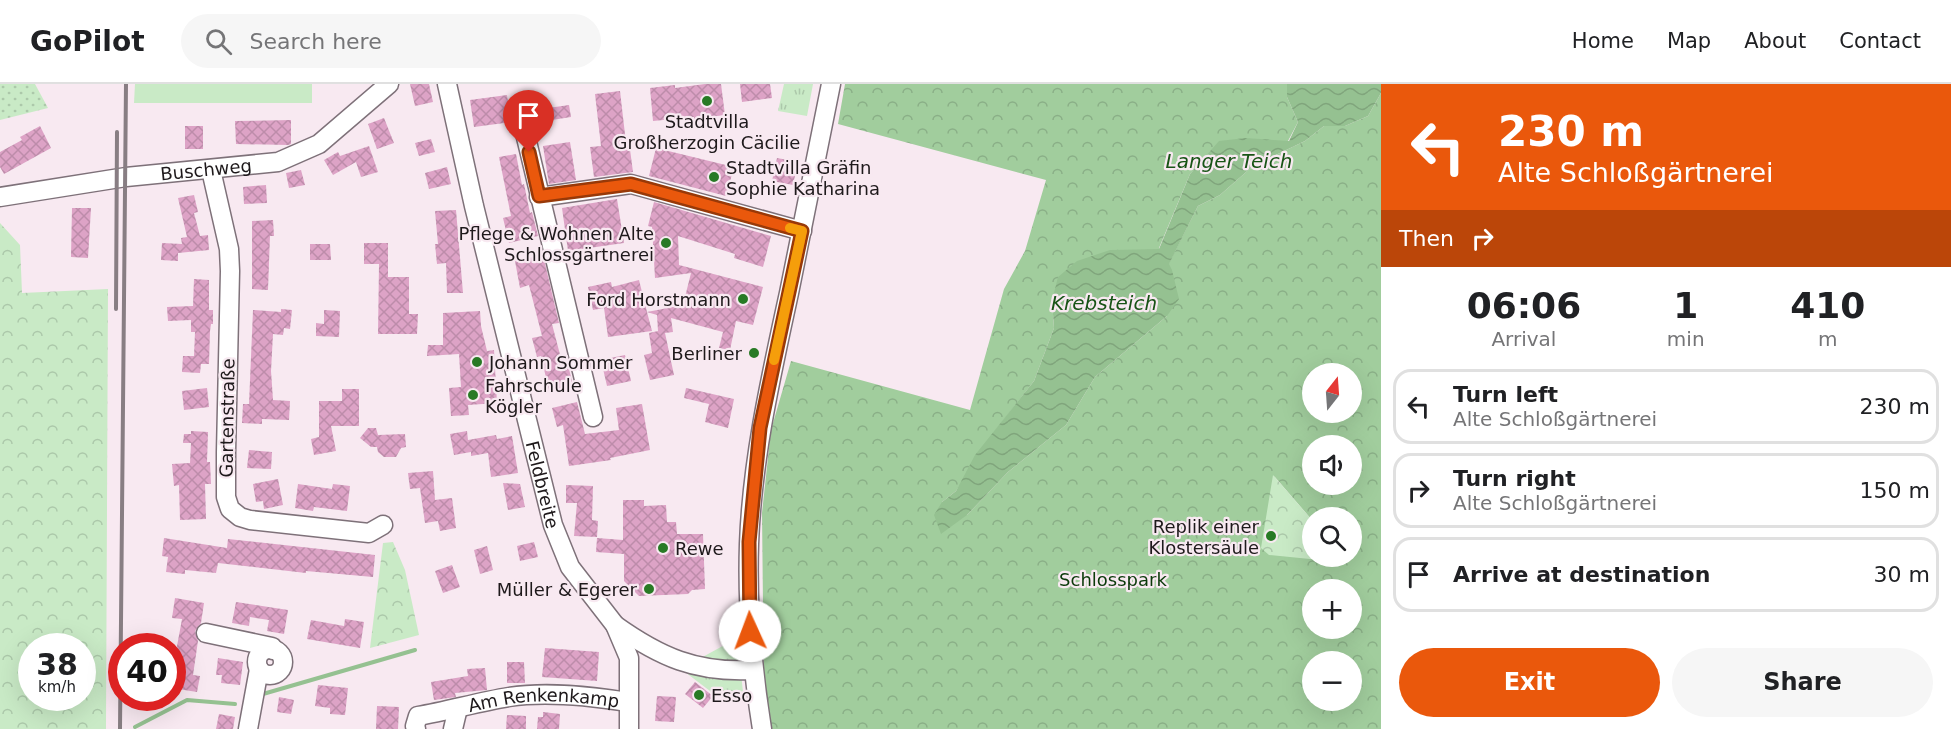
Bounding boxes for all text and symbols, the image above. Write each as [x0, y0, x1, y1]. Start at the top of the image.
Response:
search box [181, 14, 601, 68]
text: GoPilot [30, 25, 145, 58]
icon: search [202, 25, 235, 58]
text: Search here [250, 29, 382, 54]
text: Home [1572, 29, 1634, 53]
text: Map [1667, 29, 1711, 53]
text: About [1744, 29, 1806, 53]
text: Contact [1839, 29, 1921, 53]
pin [503, 90, 554, 152]
marker: Stadtvilla Großherzogin Cäcilie [700, 94, 714, 108]
icon: arrive [512, 99, 545, 132]
text: 230 m [1498, 107, 1644, 156]
icon: left [1399, 108, 1477, 186]
place label: Stadtvilla Großherzogin Cäcilie [614, 111, 800, 153]
water label: Langer Teich [1166, 149, 1292, 173]
street label: Buschweg [159, 154, 253, 184]
place label: Stadtvilla Gräfin Sophie Katharina [726, 157, 880, 199]
text: Alte Schloßgärtnerei [1498, 157, 1774, 188]
marker: Stadtvilla Gräfin Sophie Katharina [707, 170, 721, 184]
icon: right [1466, 222, 1499, 255]
place label: Pflege & Wohnen Alte Schlossgärtnerei [459, 223, 654, 265]
text: Then [1399, 226, 1454, 251]
marker: Pflege & Wohnen Alte Schlossgärtnerei [659, 236, 673, 250]
text: 06:06 [1467, 285, 1581, 326]
text: 1 [1673, 285, 1698, 326]
text: 410 [1790, 285, 1865, 326]
place label: Ford Horstmann [586, 289, 731, 310]
water label: Krebsteich [1051, 291, 1157, 315]
marker: Ford Horstmann [736, 292, 750, 306]
text: Arrival [1491, 327, 1556, 351]
text: min [1667, 327, 1705, 351]
text: m [1818, 327, 1838, 351]
place label: Berliner [671, 343, 743, 364]
marker: Berliner [747, 346, 761, 360]
place label: Johann Sommer [488, 352, 633, 373]
marker: Johann Sommer [470, 355, 484, 369]
street label: Gartenstraße [215, 358, 239, 478]
north arrow [1302, 363, 1362, 423]
map controls [1302, 363, 1362, 711]
place label: Fahrschule Kögler [485, 375, 582, 417]
text: Turn left [1453, 382, 1558, 407]
marker: Fahrschule Kögler [466, 388, 480, 402]
icon: left [1402, 390, 1435, 423]
text: 230 m [1860, 394, 1930, 419]
text: Alte Schloßgärtnerei [1453, 407, 1657, 431]
button: sound [1302, 435, 1362, 495]
street label: Feldbreite [522, 439, 564, 531]
text: Turn right [1453, 466, 1576, 491]
icon: right [1402, 474, 1435, 507]
text: 150 m [1860, 478, 1930, 503]
text: Alte Schloßgärtnerei [1453, 491, 1657, 515]
button: search [1302, 507, 1362, 567]
place label: Replik einer Klostersäule [1148, 516, 1260, 558]
marker: Replik einer Klostersäule [1264, 529, 1278, 543]
place label: Rewe [675, 538, 724, 559]
marker: Rewe [656, 541, 670, 555]
icon: arrive [1402, 558, 1435, 591]
text: Arrive at destination [1453, 562, 1710, 587]
text: 30 m [1874, 562, 1930, 587]
park label: Schlosspark [1059, 569, 1167, 590]
place label: Müller & Egerer [497, 579, 638, 600]
button: + [1302, 579, 1362, 639]
marker: Müller & Egerer [642, 582, 656, 596]
position arrow [718, 599, 782, 663]
speed limit sign: 40 [108, 633, 186, 711]
text: 38 [36, 647, 78, 682]
button: Exit [1399, 648, 1660, 717]
button: Share [1672, 648, 1933, 717]
button: − [1302, 651, 1362, 711]
text: km/h [38, 678, 76, 696]
street label: Am Renkenkamp [466, 684, 621, 716]
place label: Esso [711, 685, 752, 706]
marker: Esso [692, 688, 706, 702]

